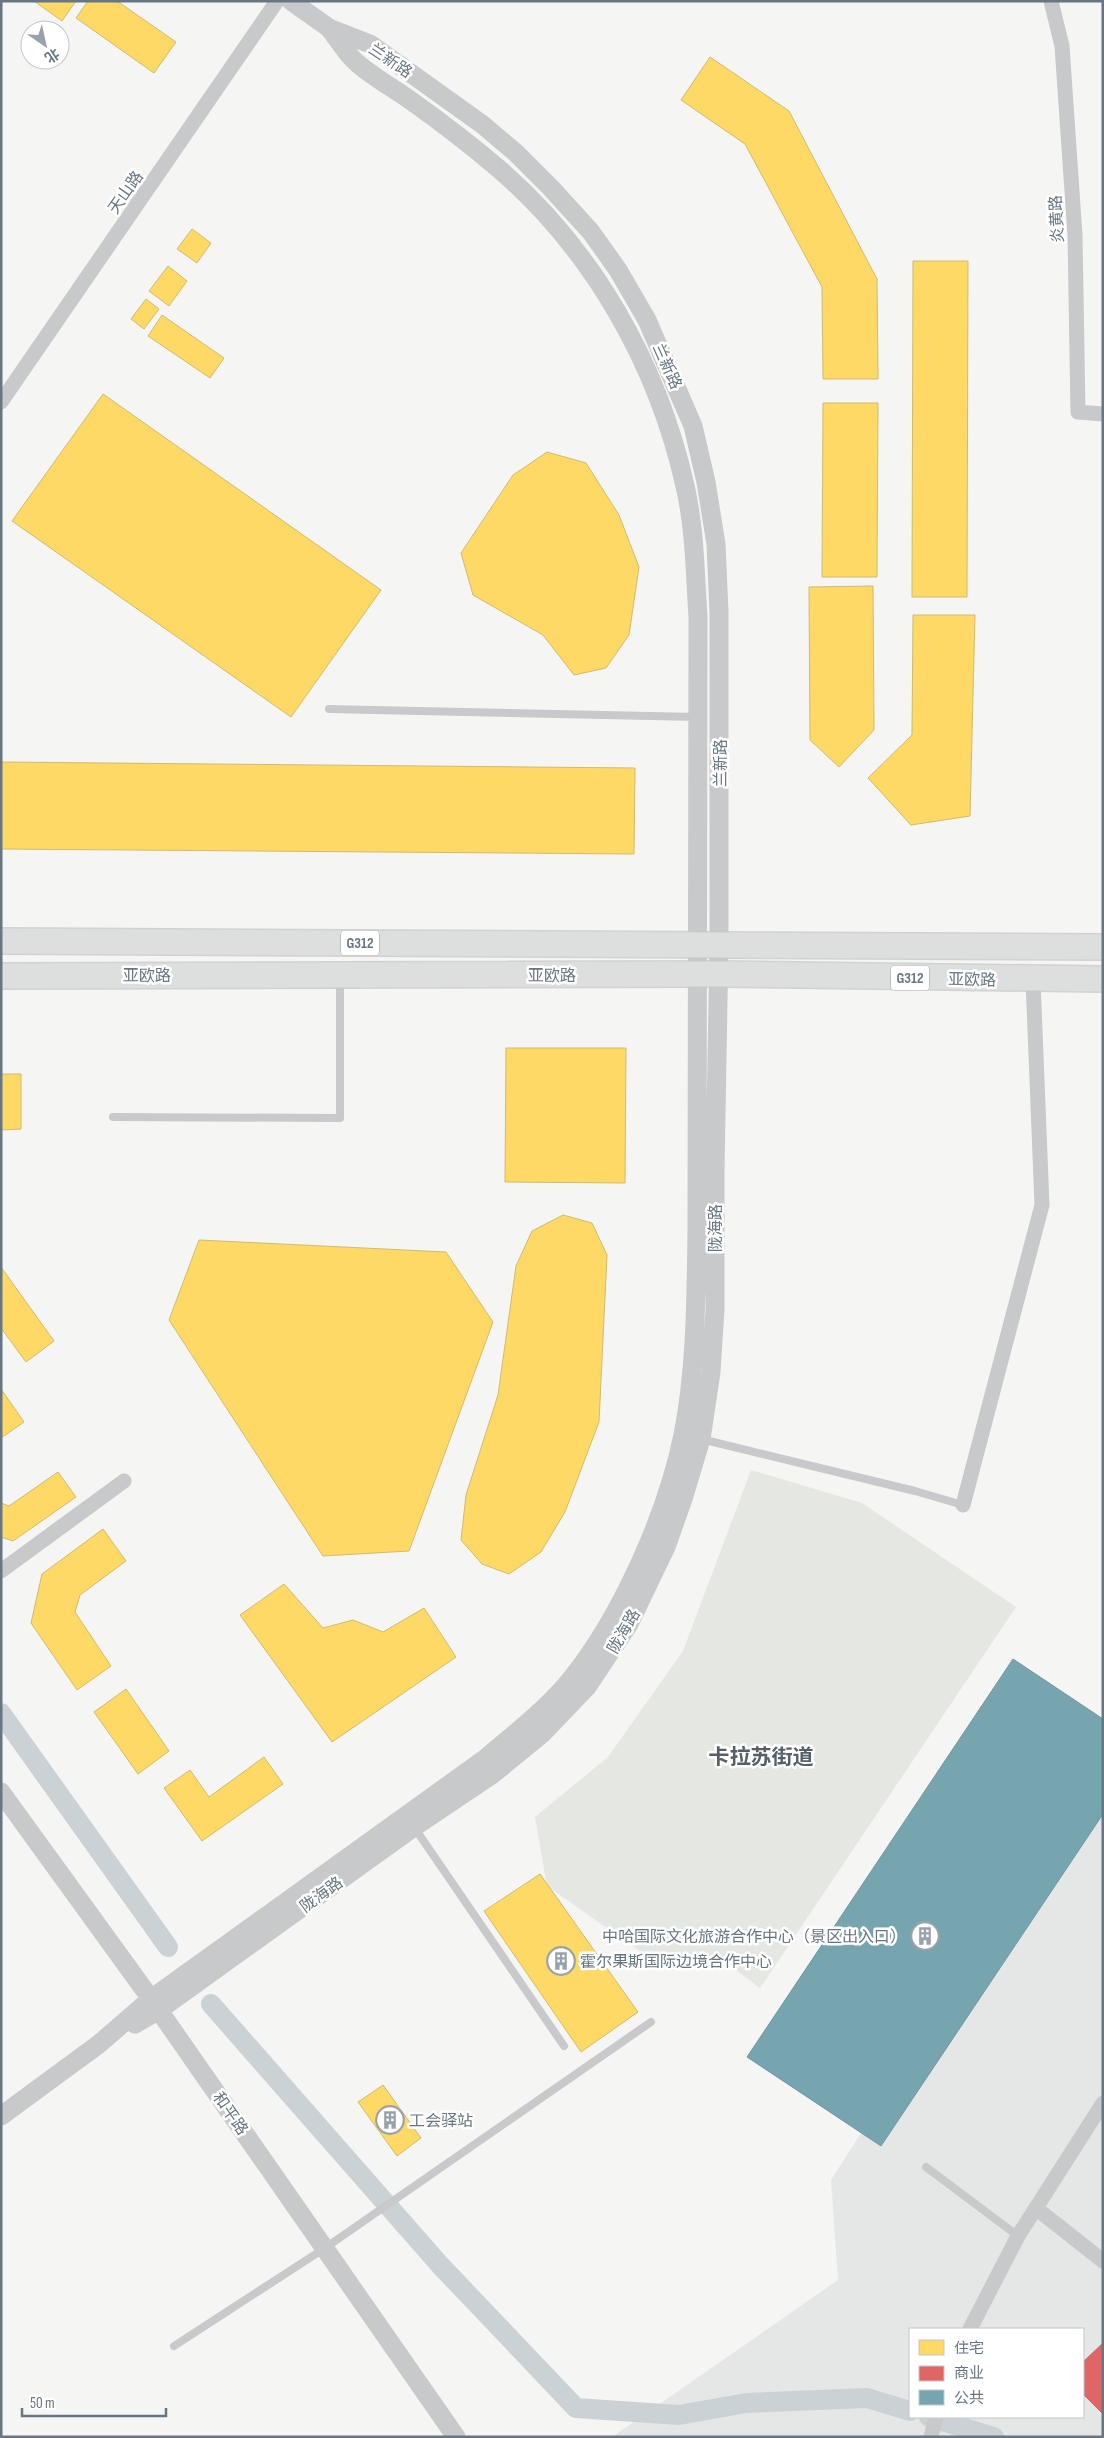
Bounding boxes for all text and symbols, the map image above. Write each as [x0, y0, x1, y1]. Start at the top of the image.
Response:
north arrow [20, 20, 70, 70]
street label: 兰新路 [365, 40, 415, 83]
text: 北 [41, 44, 63, 66]
street label: 天山路 [105, 168, 148, 218]
street label: 炎黄路 [1047, 194, 1068, 243]
street label: 兰新路 [648, 341, 685, 392]
street label: 兰新路 [712, 739, 731, 787]
road number: G312 [341, 930, 379, 956]
road number: G312 [891, 966, 929, 990]
street label: 亚欧路 [123, 967, 171, 986]
street label: 亚欧路 [528, 967, 576, 986]
street label: 亚欧路 [948, 971, 996, 990]
street label: 陇海路 [707, 1204, 726, 1252]
street label: 陇海路 [604, 1606, 645, 1657]
district label: 卡拉苏街道 [709, 1745, 814, 1770]
street label: 陇海路 [297, 1873, 347, 1917]
building icon: 中哈国际文化旅游合作中心（景区出入口） [910, 1921, 940, 1951]
place label: 中哈国际文化旅游合作中心（景区出入口） [602, 1928, 906, 1947]
building icon: 霍尔果斯国际边境合作中心 [546, 1946, 576, 1976]
place label: 霍尔果斯国际边境合作中心 [580, 1953, 772, 1972]
street label: 和平路 [208, 2089, 251, 2139]
building icon: 工会驿站 [375, 2105, 405, 2135]
place label: 工会驿站 [409, 2112, 473, 2131]
legend [909, 2328, 1084, 2418]
text: 住宅 [954, 2339, 984, 2358]
text: 商业 [954, 2364, 984, 2383]
scale bar [22, 2386, 166, 2418]
text: 公共 [954, 2389, 984, 2408]
text: 50 m [30, 2394, 55, 2413]

